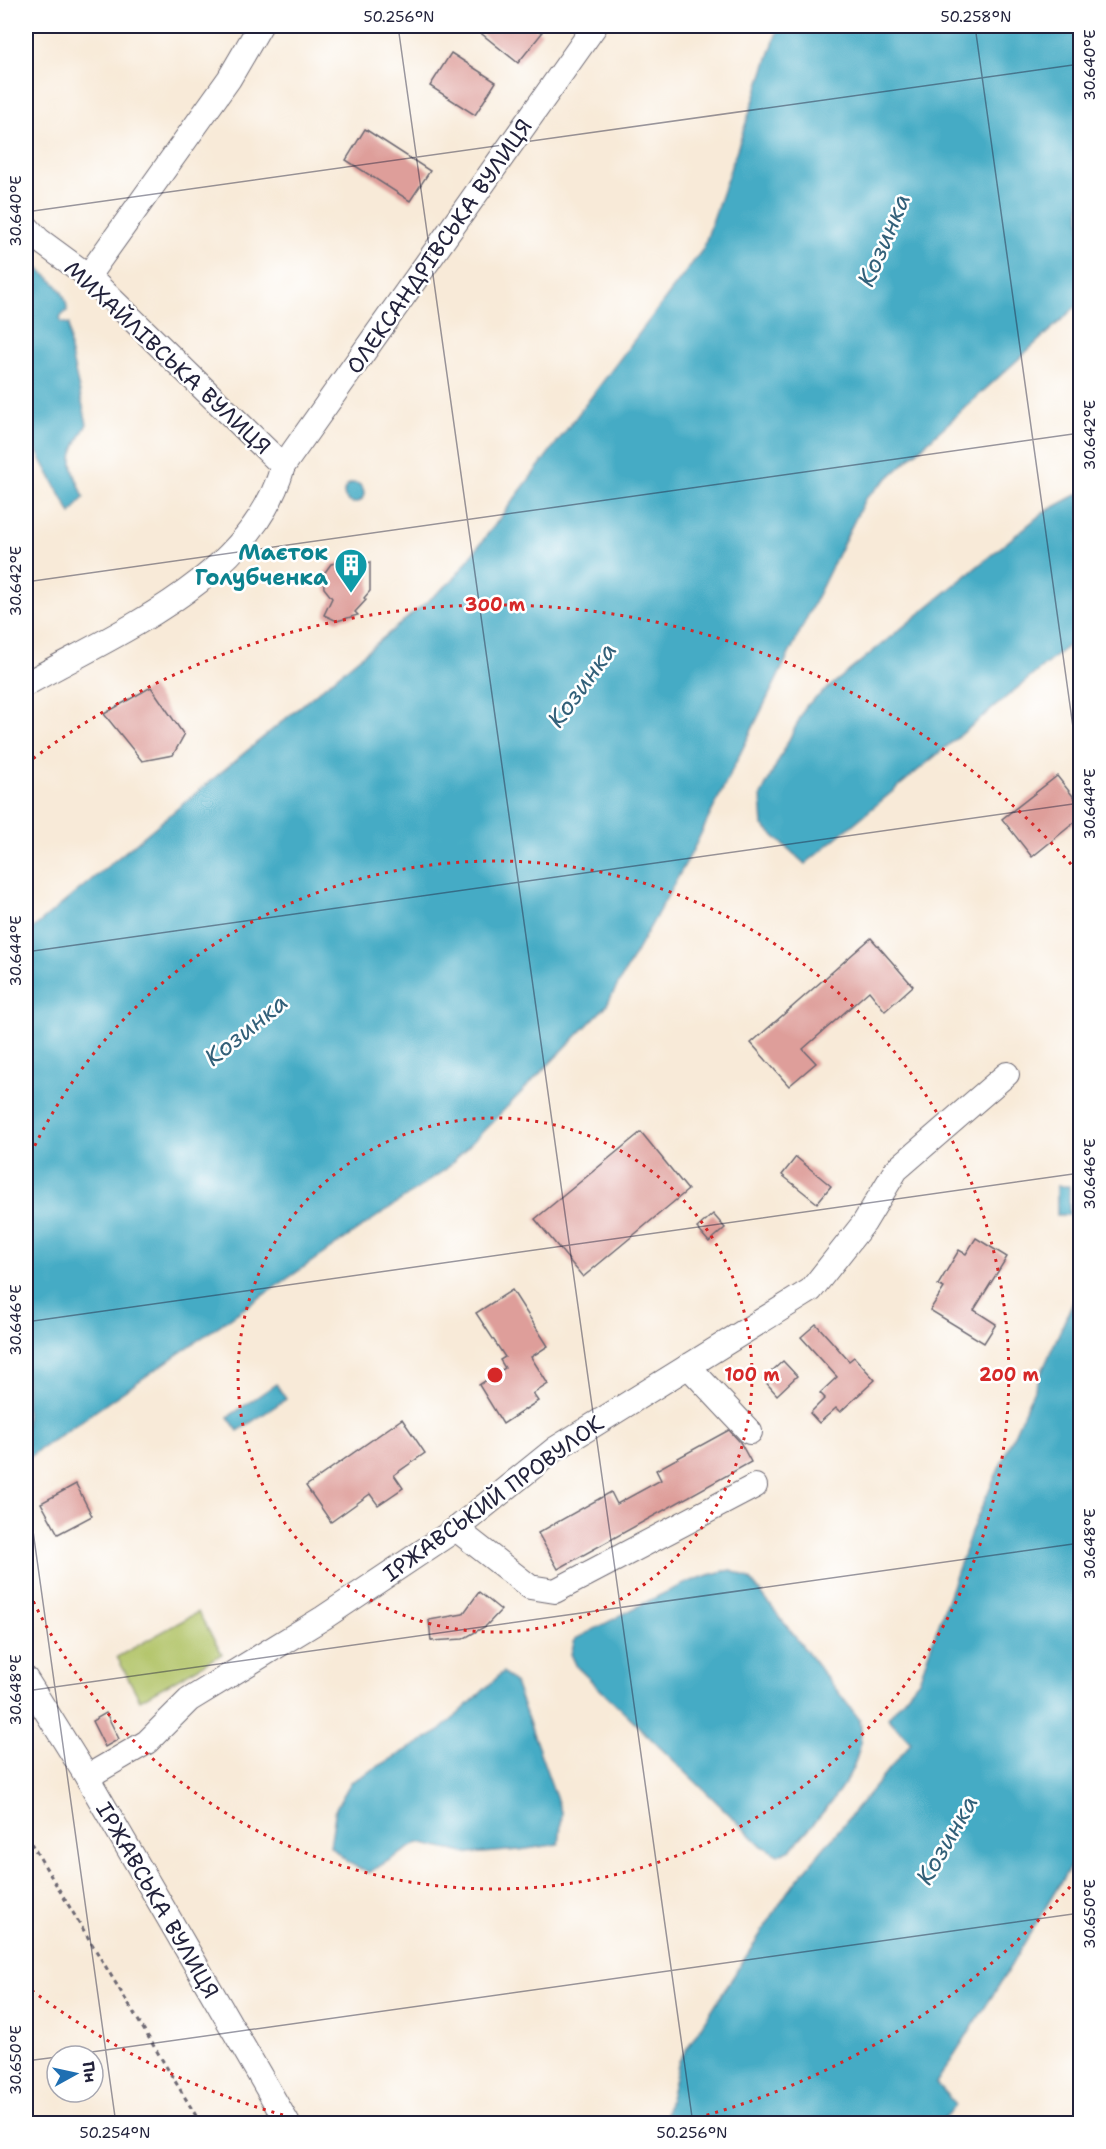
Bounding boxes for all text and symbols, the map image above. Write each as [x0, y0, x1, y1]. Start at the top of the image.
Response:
text: 50.256°N [363, 7, 435, 27]
text: 50.258°N [940, 7, 1012, 27]
text: 30.640°E [1080, 29, 1100, 101]
street label: ОЛЕКСАНДРІВСЬКА ВУЛИЦЯ [340, 113, 539, 380]
text: 30.640°E [6, 175, 26, 247]
water label: Козинка [850, 188, 918, 292]
street label: МИХАЙЛІВСЬКА ВУЛИЦЯ [58, 254, 277, 461]
text: 30.642°E [1080, 400, 1100, 470]
place label: Маєток Голубченка [195, 538, 328, 592]
text: 30.642°E [6, 546, 26, 616]
building icon: Маєток Голубченка [333, 547, 369, 594]
text: 300 m [465, 593, 526, 617]
water label: Козинка [540, 636, 624, 734]
text: 30.644°E [1080, 768, 1100, 840]
text: 30.644°E [6, 915, 26, 987]
water label: Козинка [198, 987, 294, 1073]
text: 30.646°E [1080, 1138, 1100, 1210]
text: 30.646°E [6, 1284, 26, 1356]
text: 100 m [724, 1363, 780, 1387]
text: 200 m [979, 1363, 1040, 1387]
centre of rings [485, 1365, 505, 1385]
street label: ІРЖАВСЬКИЙ ПРОВУЛОК [377, 1409, 609, 1588]
text: 30.648°E [1080, 1508, 1100, 1580]
text: 30.648°E [6, 1654, 26, 1726]
water label: Козинка [909, 1789, 985, 1891]
street label: ІРЖАВСЬКА ВУЛИЦЯ [90, 1797, 226, 2004]
text: 30.650°E [1080, 1879, 1100, 1949]
text: 30.650°E [6, 2025, 26, 2095]
north arrow [45, 2044, 105, 2104]
text: Пн [77, 2060, 101, 2084]
text: 50.254°N [79, 2123, 151, 2143]
text: 50.256°N [656, 2123, 728, 2143]

